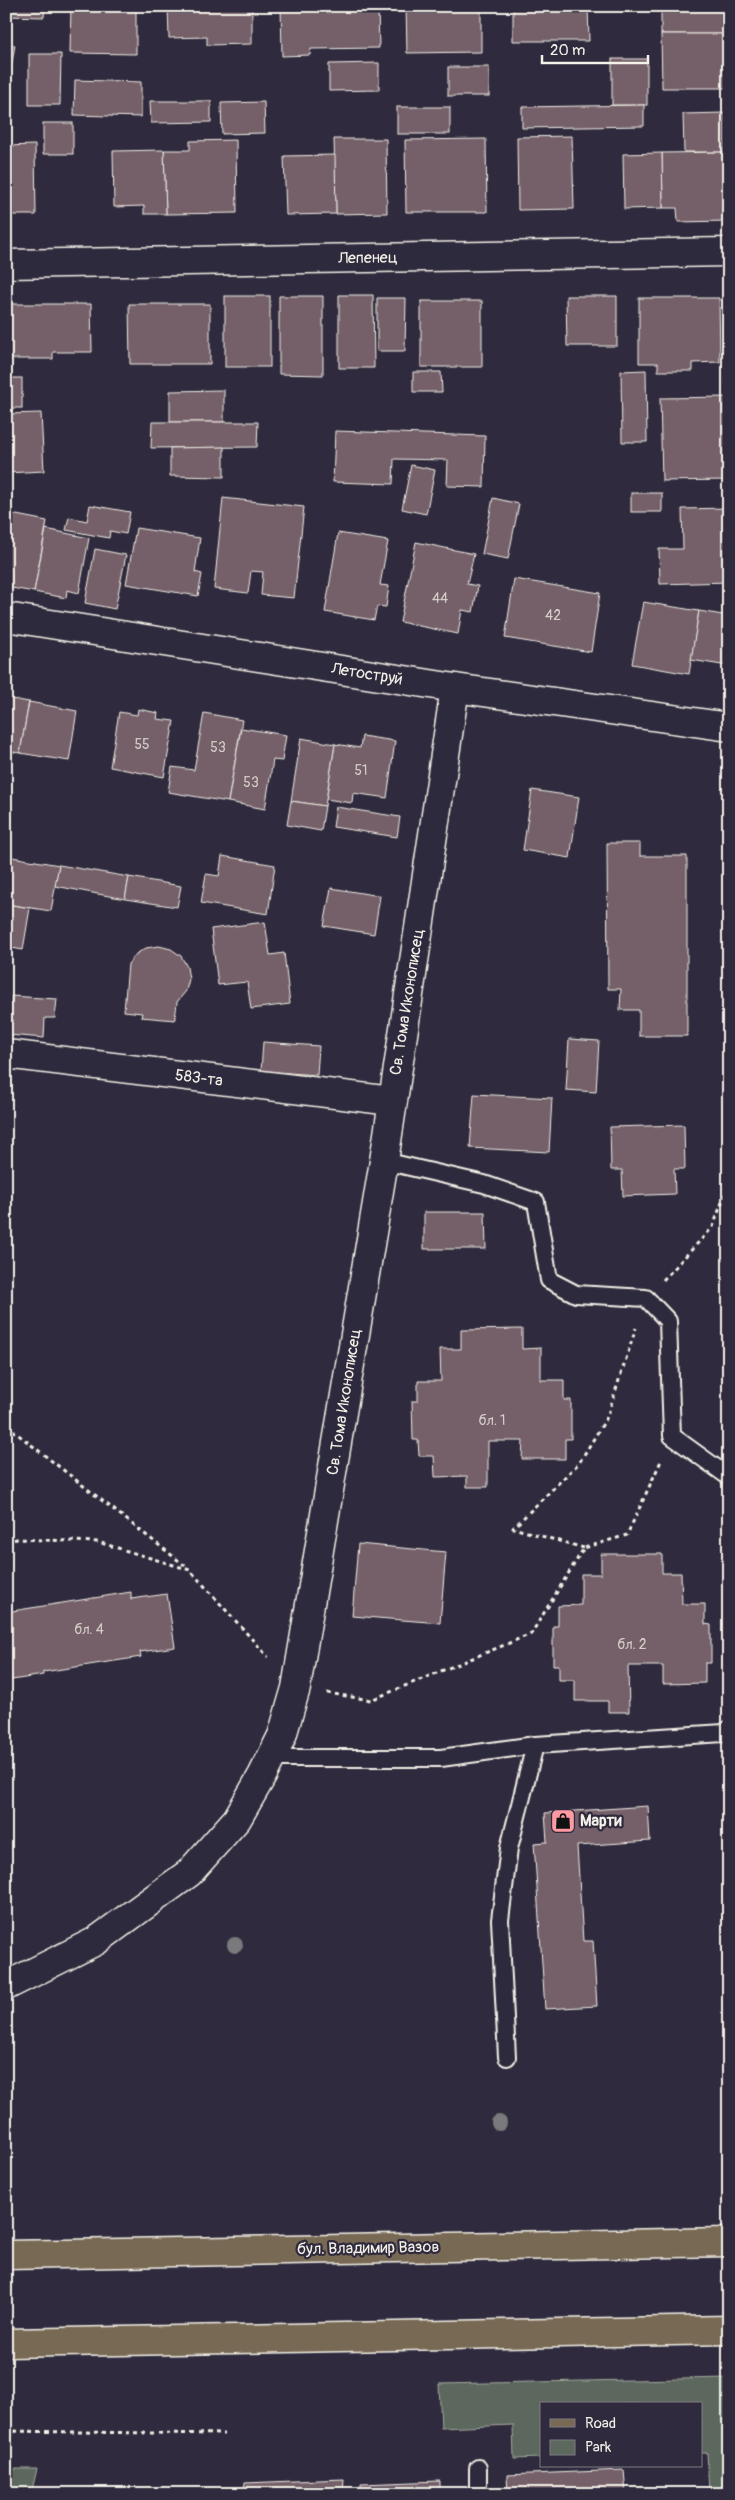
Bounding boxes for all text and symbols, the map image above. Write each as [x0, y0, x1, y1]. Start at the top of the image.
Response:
scale bar [542, 32, 649, 64]
text: 20 m [550, 41, 585, 60]
street label: Лепенец [337, 247, 398, 269]
house number: 44 [432, 590, 448, 607]
house number: 42 [545, 607, 561, 624]
street label: Летоструй [329, 658, 404, 690]
house number: 55 [134, 736, 150, 753]
house number: 53 [210, 739, 226, 756]
house number: 51 [354, 762, 368, 779]
house number: 53 [243, 774, 259, 791]
street label: Св. Тома Иконописец [386, 927, 428, 1077]
street label: 583-та [174, 1065, 224, 1091]
street label: Св. Тома Иконописец [323, 1327, 365, 1477]
house number: бл. 1 [479, 1412, 505, 1429]
house number: бл. 4 [74, 1621, 104, 1638]
house number: бл. 2 [617, 1636, 647, 1653]
shop icon: Марти [550, 1808, 576, 1834]
place label: Марти [580, 1811, 623, 1831]
street label: бул. Владимир Вазов [297, 2237, 439, 2259]
legend [540, 2402, 702, 2468]
text: Road [585, 2414, 616, 2433]
text: Park [585, 2438, 612, 2457]

